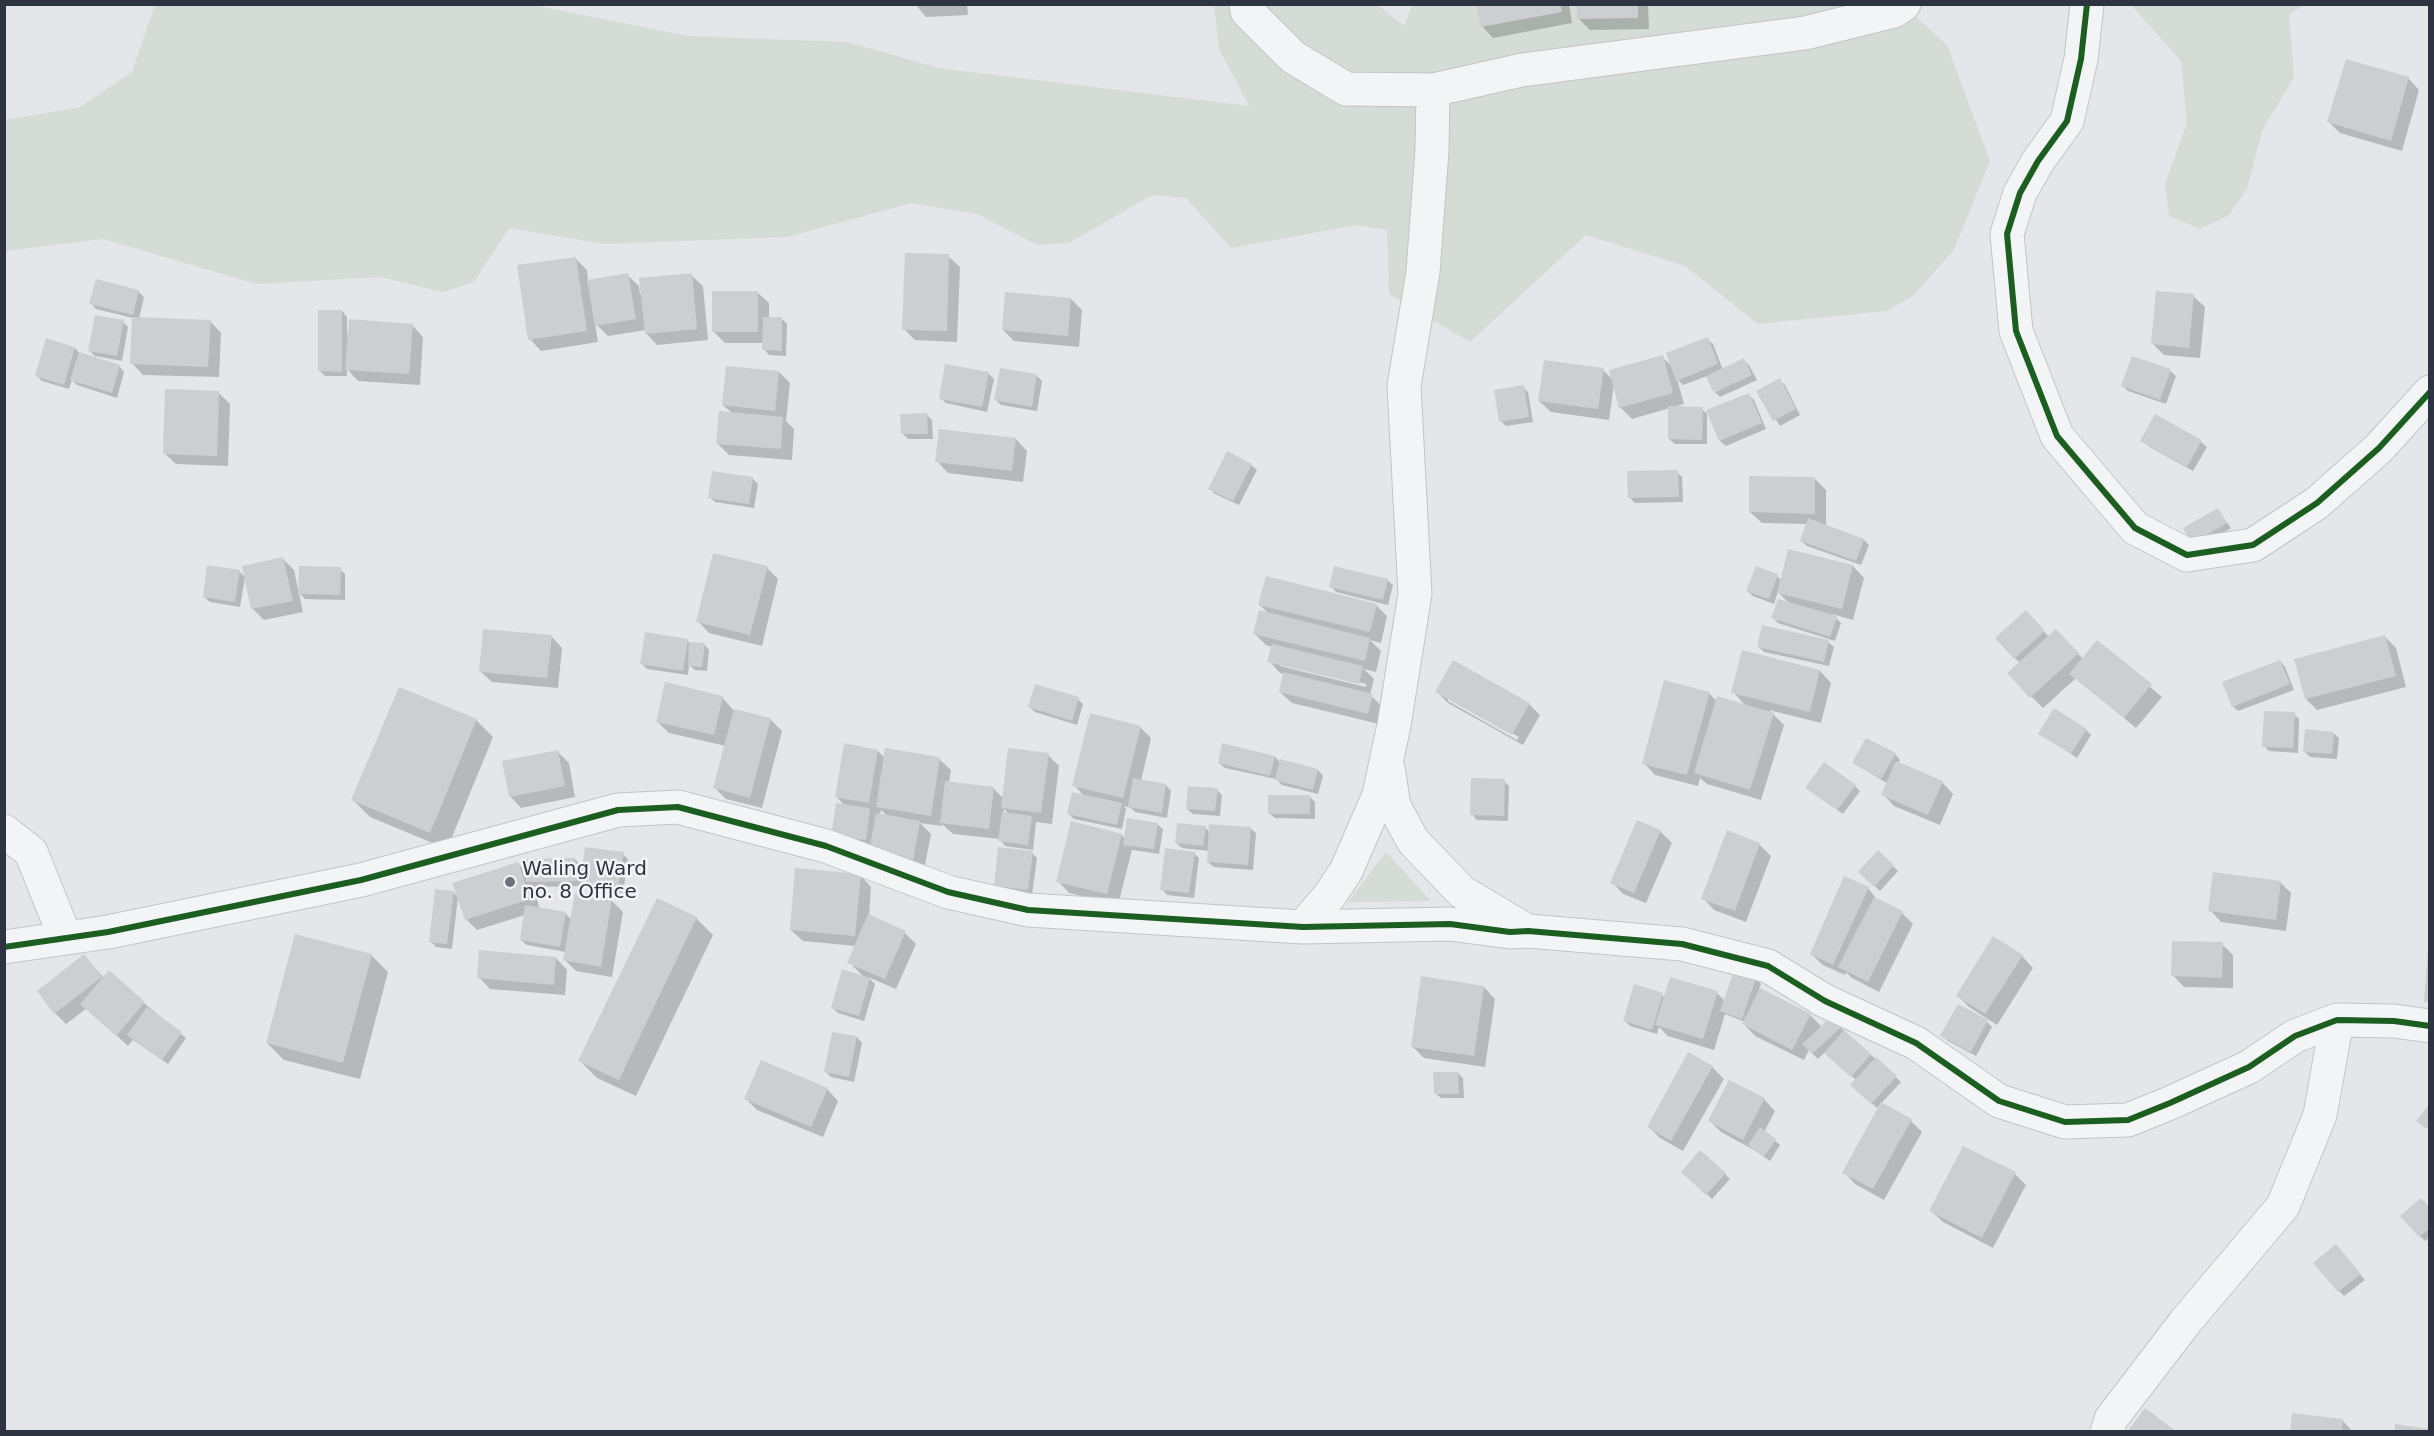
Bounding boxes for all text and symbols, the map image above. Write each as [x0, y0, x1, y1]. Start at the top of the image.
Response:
place label: Waling Ward no. 8 Office [522, 858, 647, 905]
marker: Waling Ward no. 8 Office [503, 875, 517, 889]

